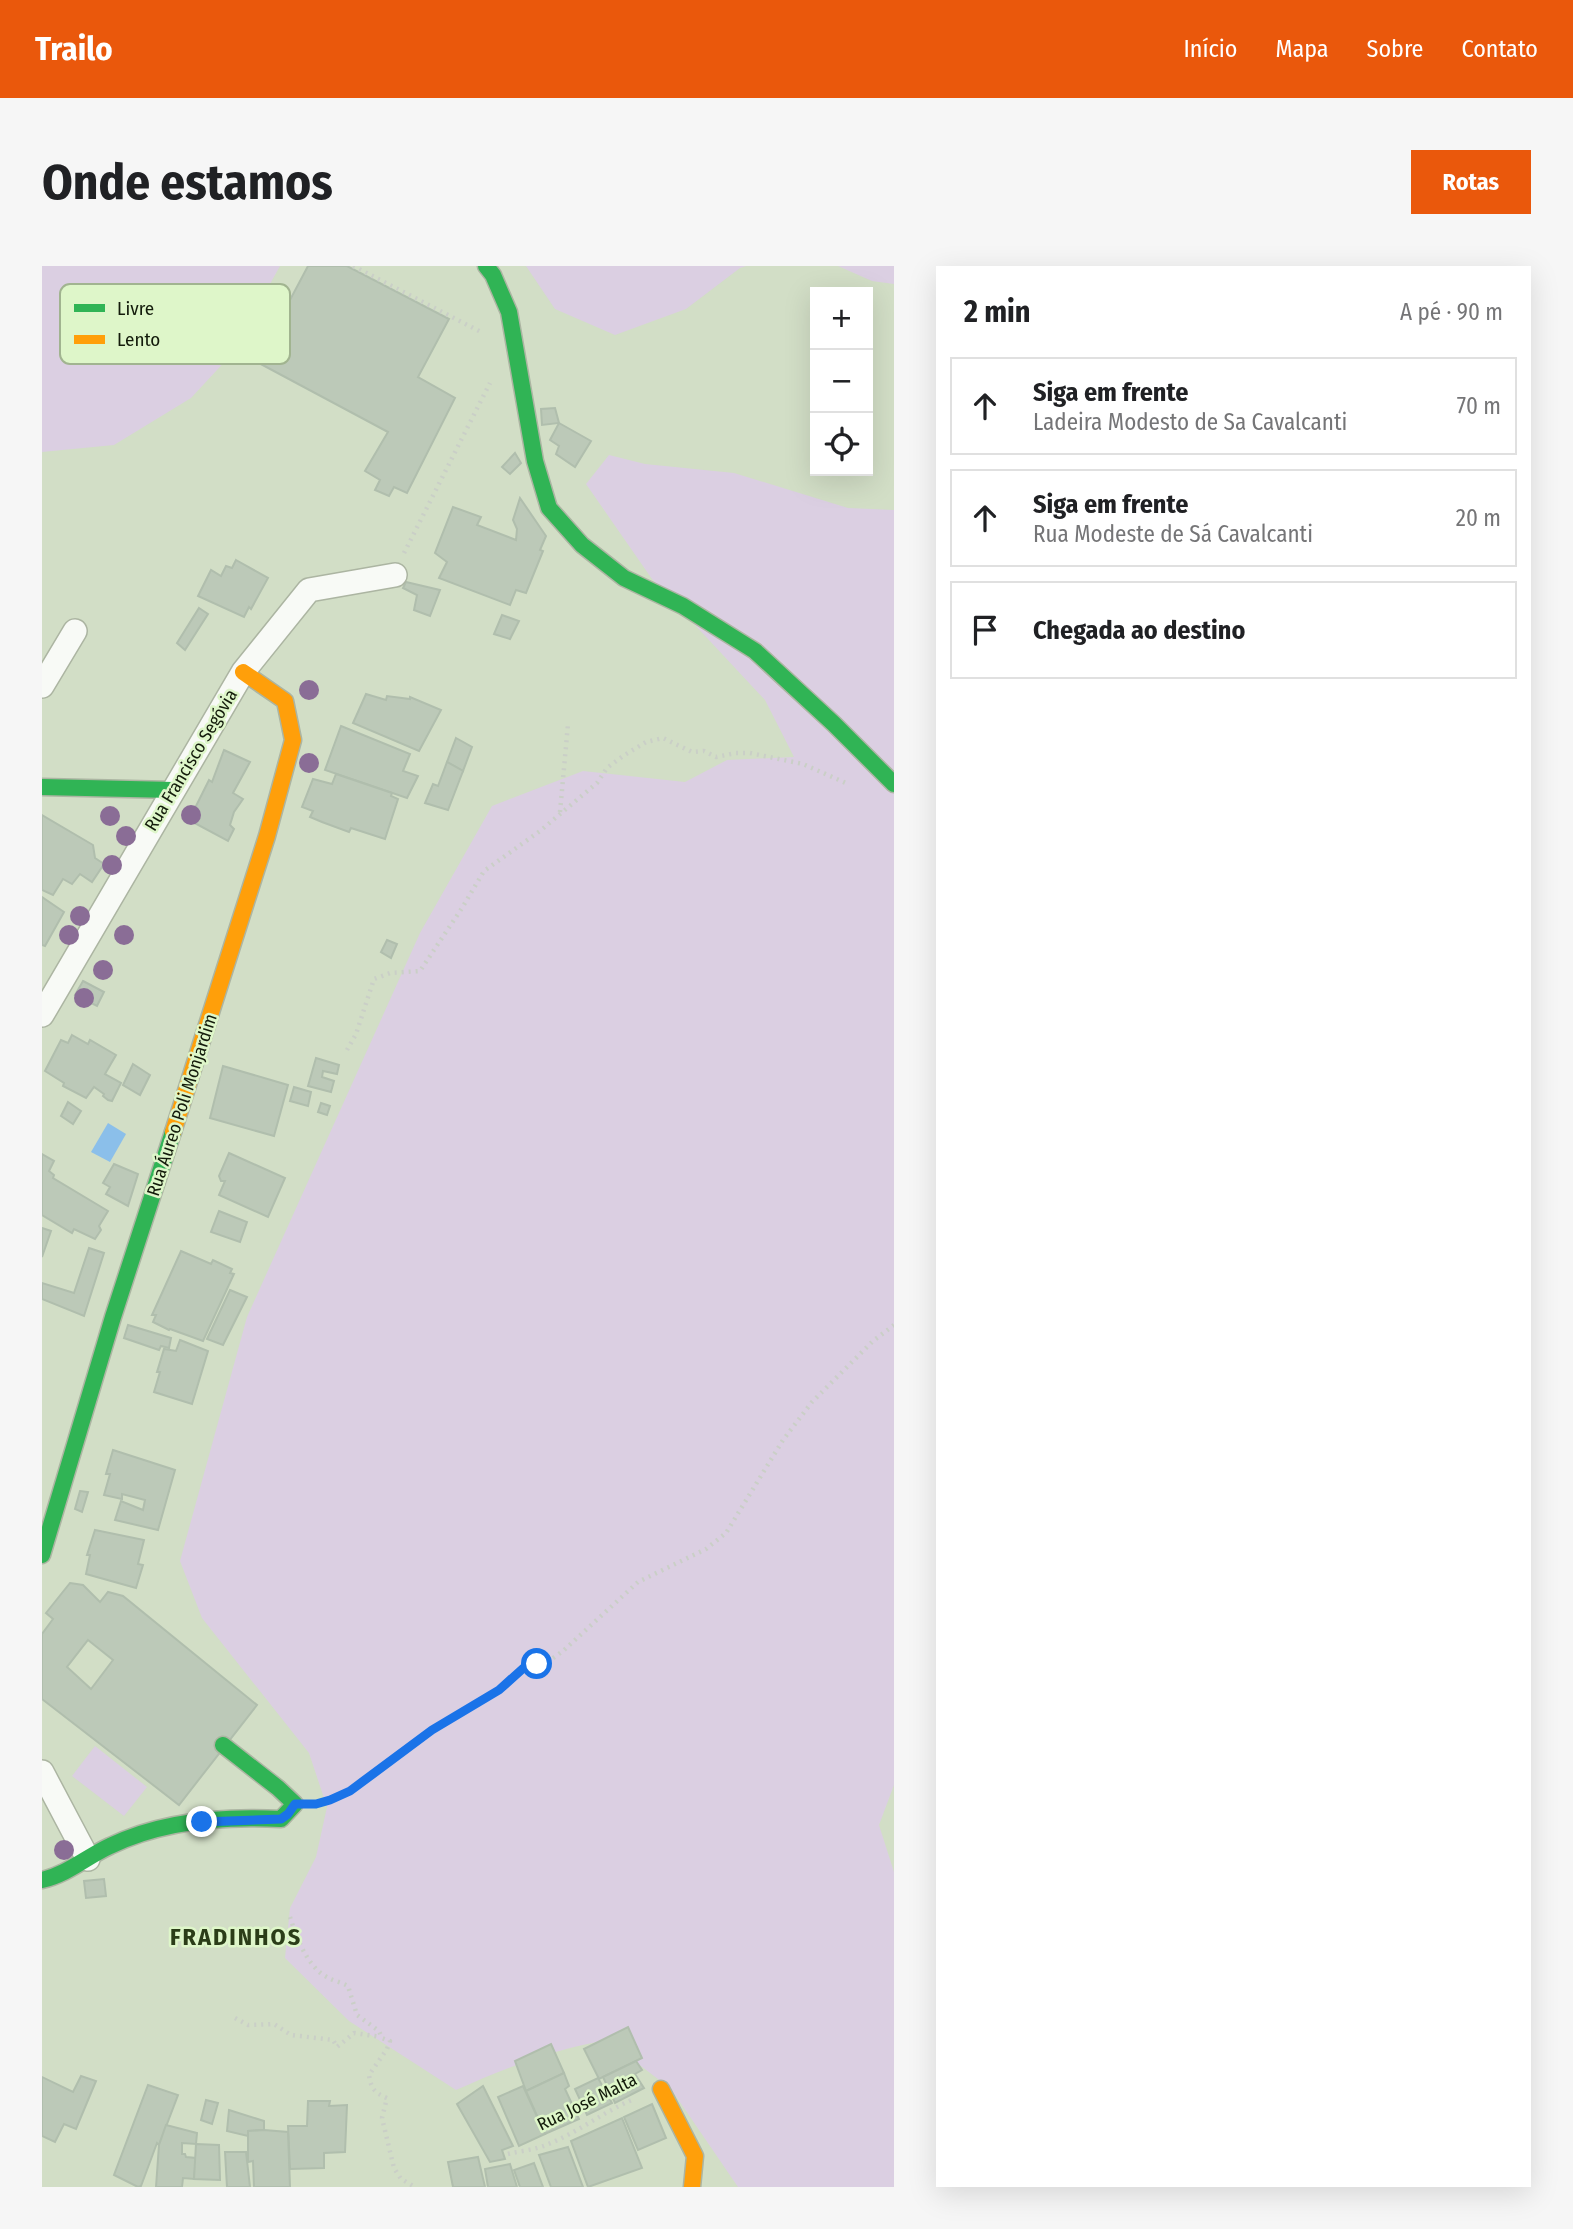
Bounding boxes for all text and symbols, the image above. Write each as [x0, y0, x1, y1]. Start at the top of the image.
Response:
text: Trailo [35, 29, 113, 69]
text: Início [1184, 35, 1237, 63]
text: Mapa [1275, 35, 1329, 63]
text: Sobre [1367, 35, 1423, 63]
text: Contato [1461, 35, 1538, 63]
button: Rotas [1411, 150, 1531, 214]
text: Onde estamos [42, 153, 333, 212]
legend [60, 284, 290, 364]
map controls [810, 287, 873, 476]
button: + [810, 287, 873, 350]
text: 2 min [964, 294, 1031, 330]
text: Livre [117, 297, 154, 320]
text: A pé · 90 m [1400, 298, 1503, 326]
text: Lento [117, 328, 160, 351]
button: − [810, 350, 873, 413]
text: Siga em frente [1033, 377, 1188, 408]
icon: ahead [966, 387, 1004, 425]
text: 70 m [1457, 392, 1501, 420]
text: Ladeira Modesto de Sa Cavalcanti [1033, 408, 1347, 436]
button: locate [810, 413, 873, 476]
text: Siga em frente [1033, 489, 1188, 520]
icon: ahead [966, 499, 1004, 537]
text: 20 m [1456, 504, 1501, 532]
text: Rua Modeste de Sá Cavalcanti [1033, 520, 1313, 548]
icon: arrive [966, 611, 1004, 649]
text: Chegada ao destino [1033, 615, 1245, 646]
street label: Rua Francisco Segóvia [140, 685, 242, 835]
street label: Rua Áureo Poli Monjardim [141, 1011, 222, 1199]
route start [521, 1648, 552, 1679]
route end [186, 1806, 217, 1837]
district label: FRADINHOS [170, 1923, 302, 1951]
street label: Rua José Malta [534, 2068, 641, 2136]

